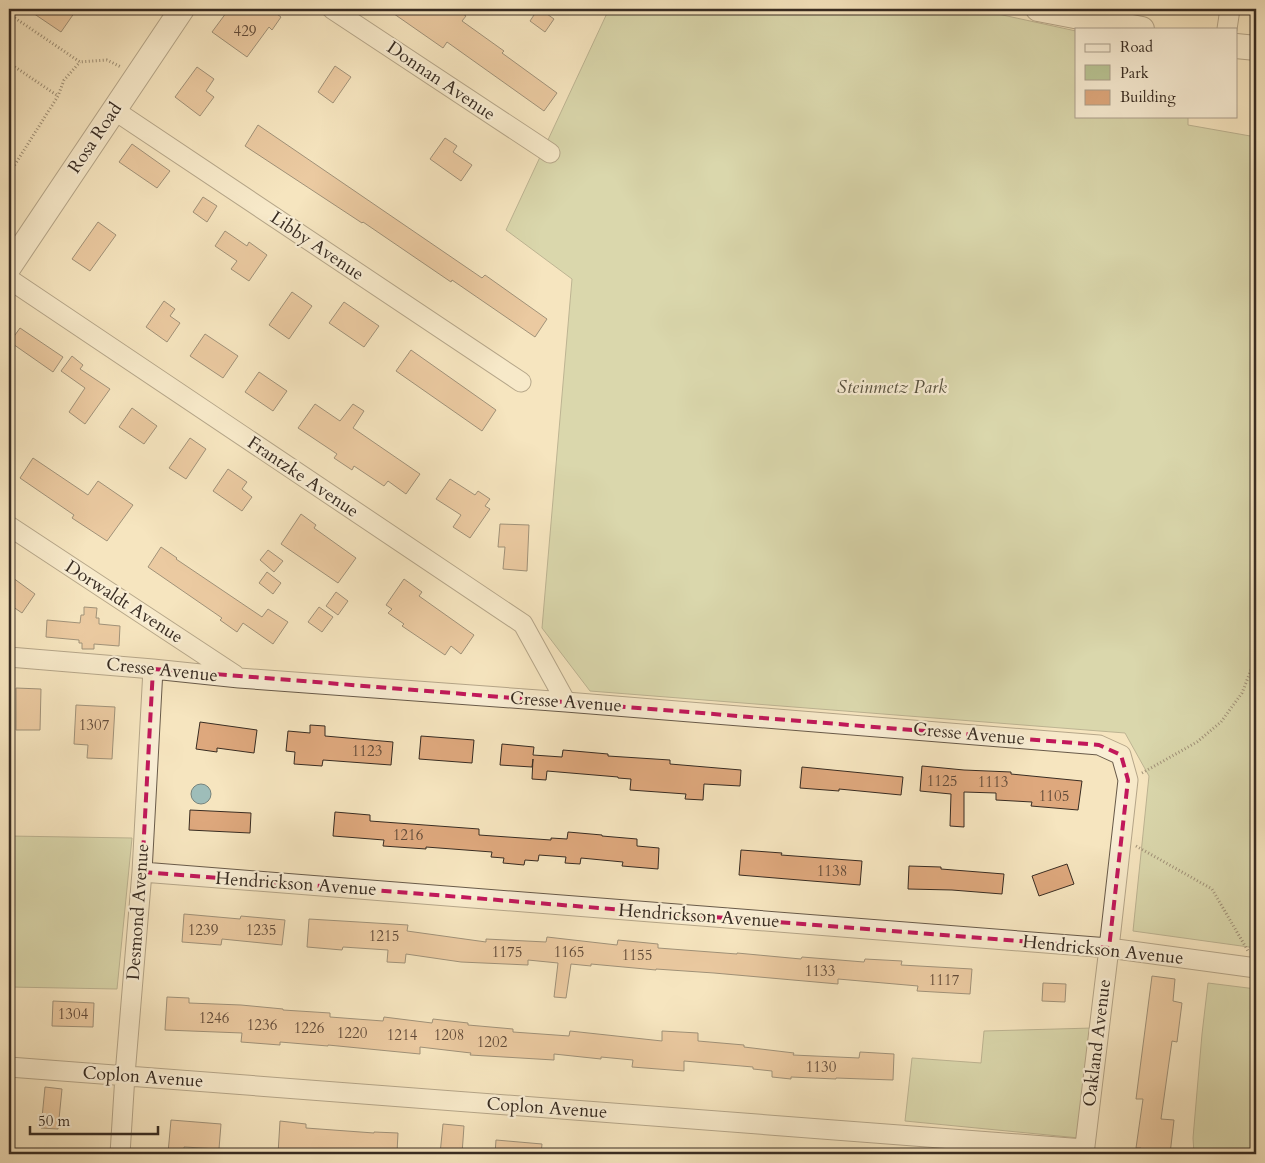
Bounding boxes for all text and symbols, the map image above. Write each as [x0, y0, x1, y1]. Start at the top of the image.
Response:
house number: 429 [233, 21, 257, 41]
legend [1075, 28, 1238, 118]
street label: Donnan Avenue [382, 35, 500, 127]
text: Road [1120, 37, 1153, 57]
text: Park [1120, 63, 1149, 83]
text: Building [1120, 87, 1176, 107]
street label: Rosa Road [62, 97, 128, 178]
street label: Libby Avenue [265, 205, 369, 287]
park label: Steinmetz Park [837, 375, 947, 400]
street label: Frantzke Avenue [242, 430, 364, 524]
street label: Dorwaldt Avenue [60, 554, 188, 650]
street label: Cresse Avenue [105, 652, 219, 688]
street label: Cresse Avenue [509, 686, 623, 718]
house number: 1307 [79, 715, 110, 735]
street label: Cresse Avenue [912, 717, 1026, 751]
house number: 1123 [352, 741, 382, 761]
house number: 1125 [927, 771, 957, 791]
house number: 1113 [978, 772, 1008, 792]
house number: 1105 [1039, 786, 1069, 806]
house number: 1216 [393, 825, 424, 845]
street label: Desmond Avenue [121, 843, 155, 981]
house number: 1138 [817, 861, 847, 881]
street label: Hendrickson Avenue [214, 866, 378, 902]
street label: Hendrickson Avenue [617, 898, 781, 934]
house number: 1239 [188, 920, 219, 940]
house number: 1235 [246, 920, 276, 940]
house number: 1215 [369, 926, 399, 946]
street label: Hendrickson Avenue [1021, 929, 1185, 971]
house number: 1175 [492, 942, 522, 962]
house number: 1165 [554, 942, 584, 962]
house number: 1155 [622, 945, 652, 965]
house number: 1133 [805, 961, 835, 981]
house number: 1117 [929, 970, 960, 990]
street label: Oakland Avenue [1077, 978, 1117, 1108]
house number: 1304 [58, 1004, 89, 1024]
house number: 1246 [199, 1008, 230, 1028]
house number: 1236 [247, 1015, 278, 1035]
house number: 1226 [294, 1018, 325, 1038]
house number: 1220 [337, 1023, 368, 1043]
house number: 1214 [387, 1025, 418, 1045]
house number: 1208 [434, 1025, 464, 1045]
house number: 1202 [477, 1032, 508, 1052]
house number: 1130 [806, 1057, 837, 1077]
street label: Coplon Avenue [82, 1060, 204, 1094]
street label: Coplon Avenue [486, 1091, 608, 1125]
scale bar [30, 1103, 158, 1135]
text: 50 m [38, 1111, 70, 1131]

